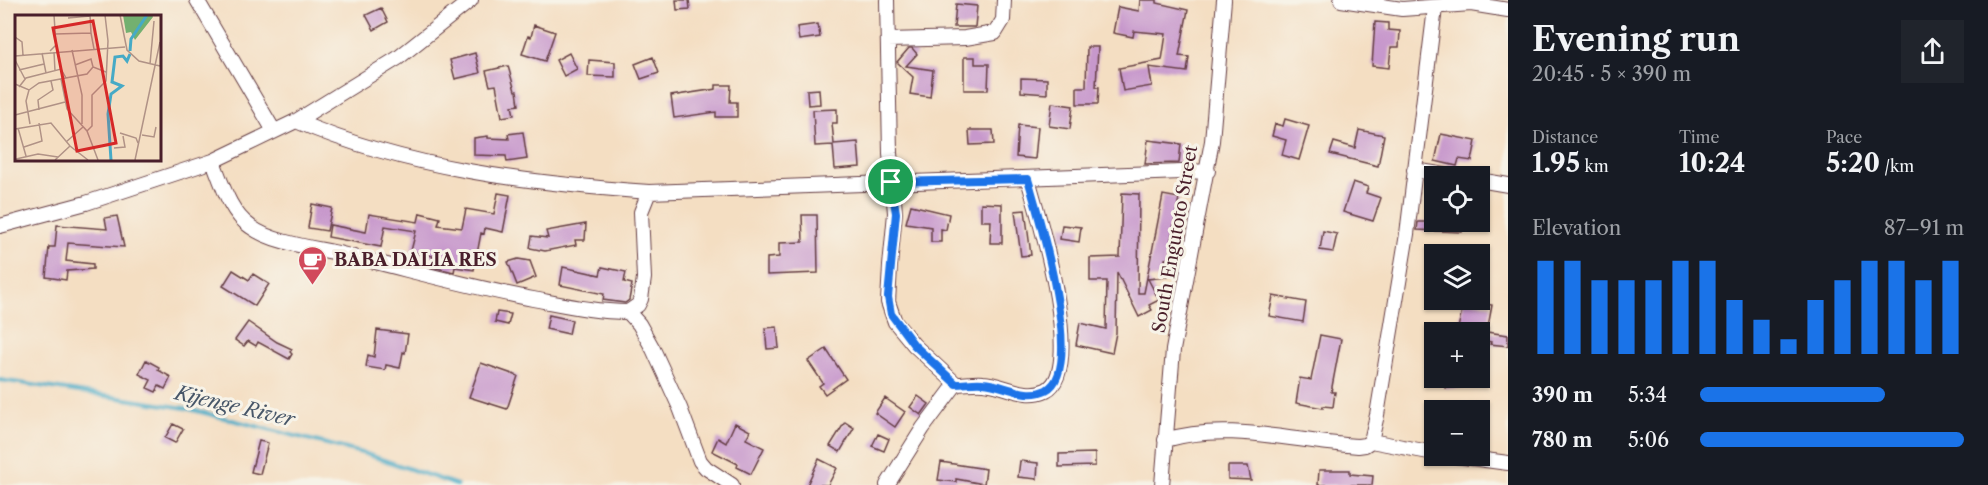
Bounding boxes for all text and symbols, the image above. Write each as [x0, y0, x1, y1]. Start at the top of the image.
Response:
inset map [15, 15, 160, 160]
text: Evening run [1532, 19, 1740, 60]
button: share [1901, 20, 1964, 83]
text: 20:45 · 5 × 390 m [1532, 62, 1691, 86]
text: Distance [1532, 127, 1598, 147]
text: Time [1679, 127, 1719, 147]
text: Pace [1826, 127, 1862, 147]
street label: South Engutoto Street [1148, 143, 1202, 335]
text: 1.95 [1532, 147, 1580, 179]
text: 10:24 [1679, 147, 1746, 179]
text: 5:20 [1826, 147, 1880, 179]
pin [865, 156, 916, 207]
text: km [1580, 156, 1609, 176]
text: /km [1880, 156, 1914, 176]
icon: arrive [874, 165, 907, 198]
map controls [1424, 166, 1490, 466]
button: locate [1424, 166, 1490, 232]
text: Elevation [1532, 216, 1621, 240]
text: 87–91 m [1884, 216, 1964, 240]
cafe icon: BABA DALIA RES [297, 244, 329, 286]
button: layers [1424, 244, 1490, 310]
place label: BABA DALIA RES [334, 249, 497, 271]
button: + [1424, 322, 1490, 388]
water label: Kijenge River [171, 380, 299, 432]
text: 390 m [1532, 383, 1593, 407]
text: 5:34 [1628, 383, 1667, 407]
button: − [1424, 400, 1490, 466]
text: 780 m [1532, 428, 1592, 452]
text: 5:06 [1628, 428, 1669, 452]

